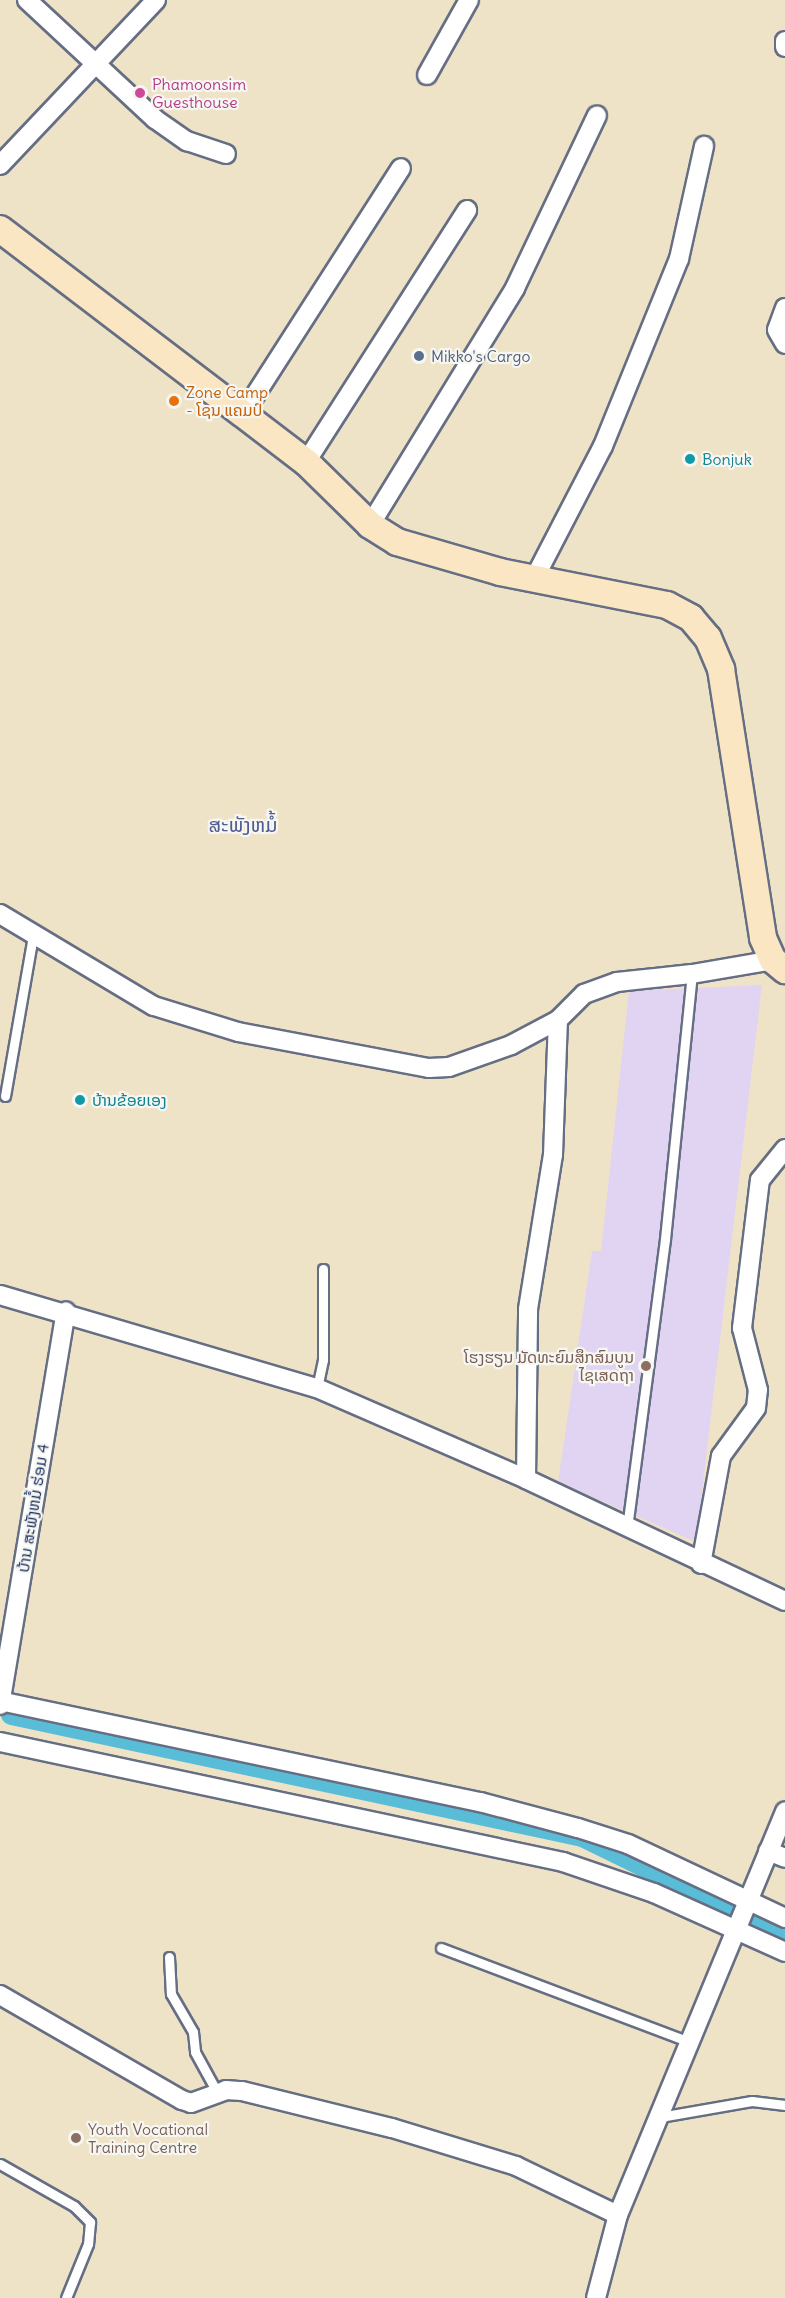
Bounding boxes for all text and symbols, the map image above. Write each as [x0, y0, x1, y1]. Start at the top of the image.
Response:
place label: Phamoonsim Guesthouse [152, 74, 246, 112]
marker: Phamoonsim Guesthouse [133, 86, 147, 100]
place label: Mikko's Cargo [431, 346, 530, 366]
marker: Mikko's Cargo [412, 349, 426, 363]
place label: Zone Camp - ໂຊນ ແຄມປ໌ [186, 382, 268, 420]
marker: Zone Camp - ໂຊນ ແຄມປ໌ [167, 394, 181, 408]
place label: Bonjuk [702, 449, 752, 469]
marker: Bonjuk [683, 452, 697, 466]
district label: ສະພັງຫມໍ້ [209, 812, 277, 836]
place label: ບ້ານຂ້ອຍເອງ [92, 1090, 167, 1110]
marker: ບ້ານຂ້ອຍເອງ [73, 1093, 87, 1107]
place label: ໂຮງຮຽນ ມັດທະຍົມສຶກສົມບູນ ໄຊເສດຖາ [464, 1347, 634, 1385]
marker: ໂຮງຮຽນ ມັດທະຍົມສຶກສົມບູນ ໄຊເສດຖາ [639, 1359, 653, 1373]
street label: ບ້ານ ສະພັງຫມໍ້ ຮ່ອມ 4 [13, 1442, 53, 1574]
place label: Youth Vocational Training Centre [88, 2119, 208, 2157]
marker: Youth Vocational Training Centre [69, 2131, 83, 2145]

